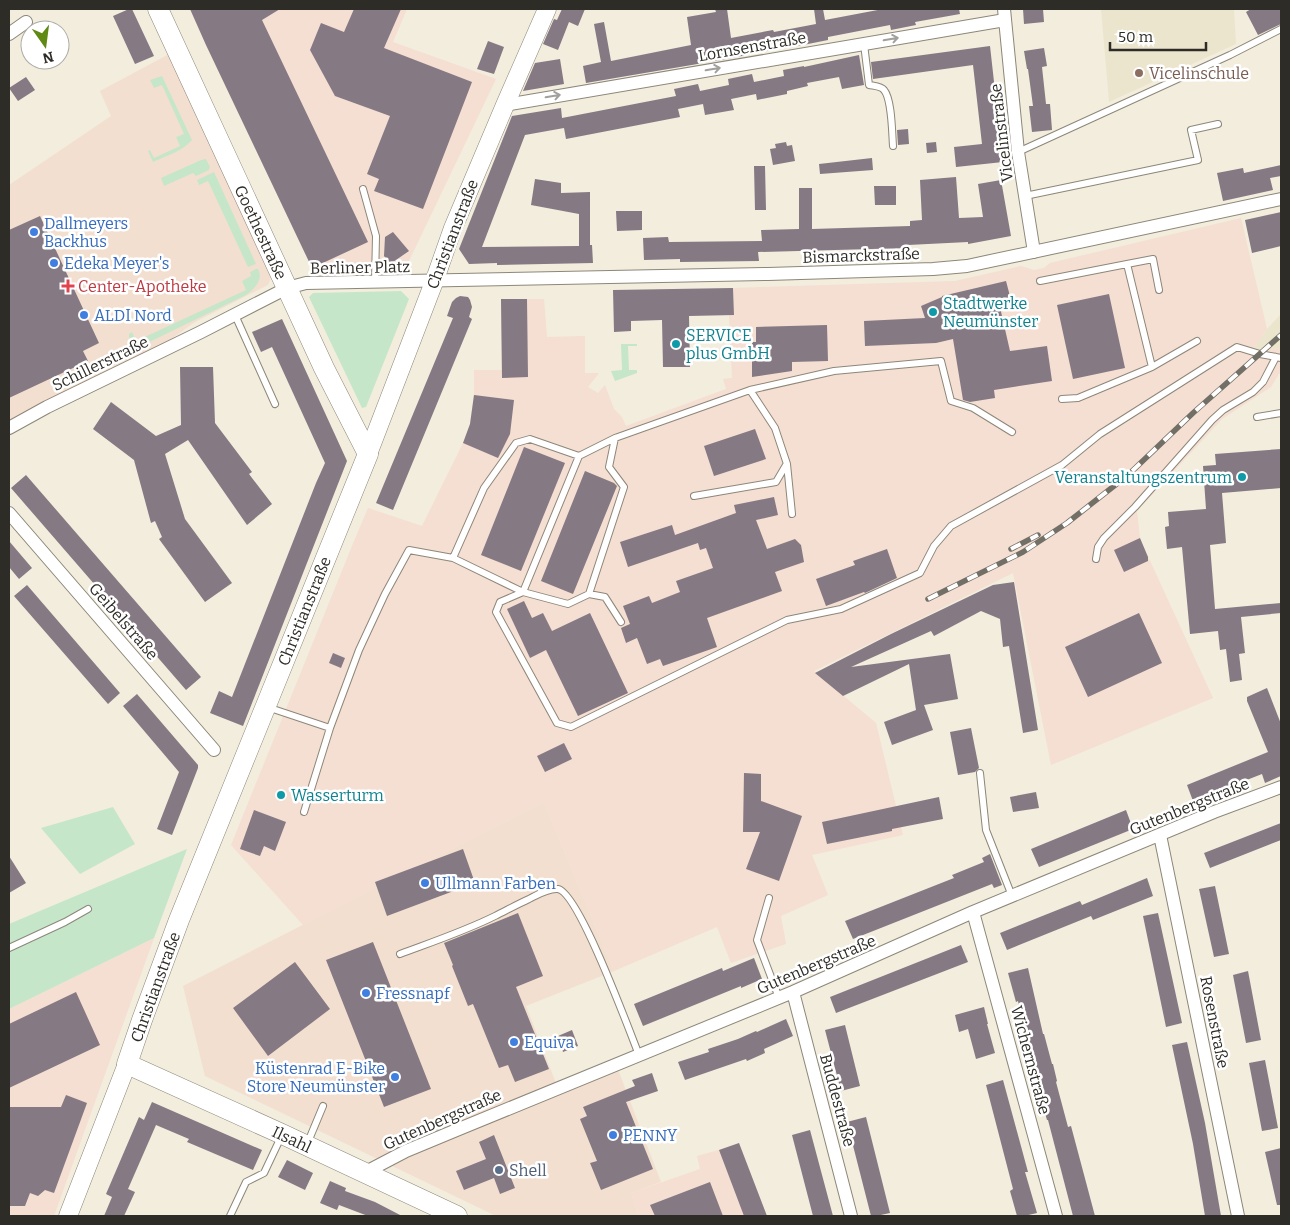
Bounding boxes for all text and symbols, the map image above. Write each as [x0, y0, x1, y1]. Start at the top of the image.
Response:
north arrow [20, 20, 70, 70]
scale bar [1110, 20, 1206, 52]
street label: Lornsenstraße [697, 28, 807, 65]
text: 50 m [1118, 28, 1154, 46]
one-way arrow [882, 34, 898, 44]
text: N [41, 48, 55, 67]
one-way arrow [705, 64, 721, 74]
place label: Vicelinschule [1149, 64, 1249, 83]
marker: Vicelinschule [1133, 67, 1145, 79]
street label: Vicelinstraße [986, 83, 1017, 183]
one-way arrow [545, 91, 561, 101]
street label: Christianstraße [423, 177, 482, 292]
street label: Goethestraße [230, 182, 291, 282]
place label: Dallmeyers Backhus [44, 214, 128, 251]
marker: Dallmeyers Backhus [28, 226, 40, 238]
street label: Bismarckstraße [802, 244, 920, 267]
place label: Edeka Meyer's [64, 254, 169, 273]
marker: Edeka Meyer's [48, 257, 60, 269]
street label: Berliner Platz [310, 257, 411, 278]
place label: Center-Apotheke [78, 277, 206, 296]
marker: Center-Apotheke [62, 280, 74, 292]
place label: Stadtwerke Neumünster [943, 294, 1038, 331]
place label: ALDI Nord [94, 306, 172, 325]
marker: Stadtwerke Neumünster [927, 306, 939, 318]
marker: ALDI Nord [78, 309, 90, 321]
place label: SERVICE plus GmbH [686, 326, 770, 363]
street label: Schillerstraße [49, 332, 151, 395]
marker: SERVICE plus GmbH [670, 338, 682, 350]
place label: Veranstaltungszentrum [1054, 468, 1232, 487]
marker: Veranstaltungszentrum [1236, 471, 1248, 483]
street label: Christianstraße [274, 554, 335, 669]
street label: Geibelstraße [85, 579, 162, 664]
street label: Gutenbergstraße [1127, 774, 1252, 839]
place label: Wasserturm [291, 786, 384, 805]
marker: Wasserturm [275, 789, 287, 801]
place label: Ullmann Farben [435, 874, 556, 893]
marker: Ullmann Farben [419, 877, 431, 889]
street label: Christianstraße [127, 929, 184, 1045]
street label: Gutenbergstraße [754, 931, 878, 998]
street label: Rosenstraße [1196, 974, 1233, 1070]
place label: Fressnapf [376, 984, 451, 1003]
marker: Fressnapf [360, 987, 372, 999]
street label: Wichernstraße [1007, 1004, 1054, 1117]
place label: Equiva [524, 1033, 574, 1052]
marker: Equiva [508, 1036, 520, 1048]
street label: Buddestraße [816, 1052, 859, 1149]
place label: Küstenrad E-Bike Store Neumünster [247, 1059, 385, 1096]
marker: Küstenrad E-Bike Store Neumünster [389, 1071, 401, 1083]
street label: Gutenbergstraße [380, 1085, 504, 1154]
street label: Ilsahl [269, 1122, 315, 1157]
place label: PENNY [623, 1126, 678, 1145]
marker: PENNY [607, 1129, 619, 1141]
place label: Shell [509, 1161, 547, 1180]
marker: Shell [493, 1164, 505, 1176]

